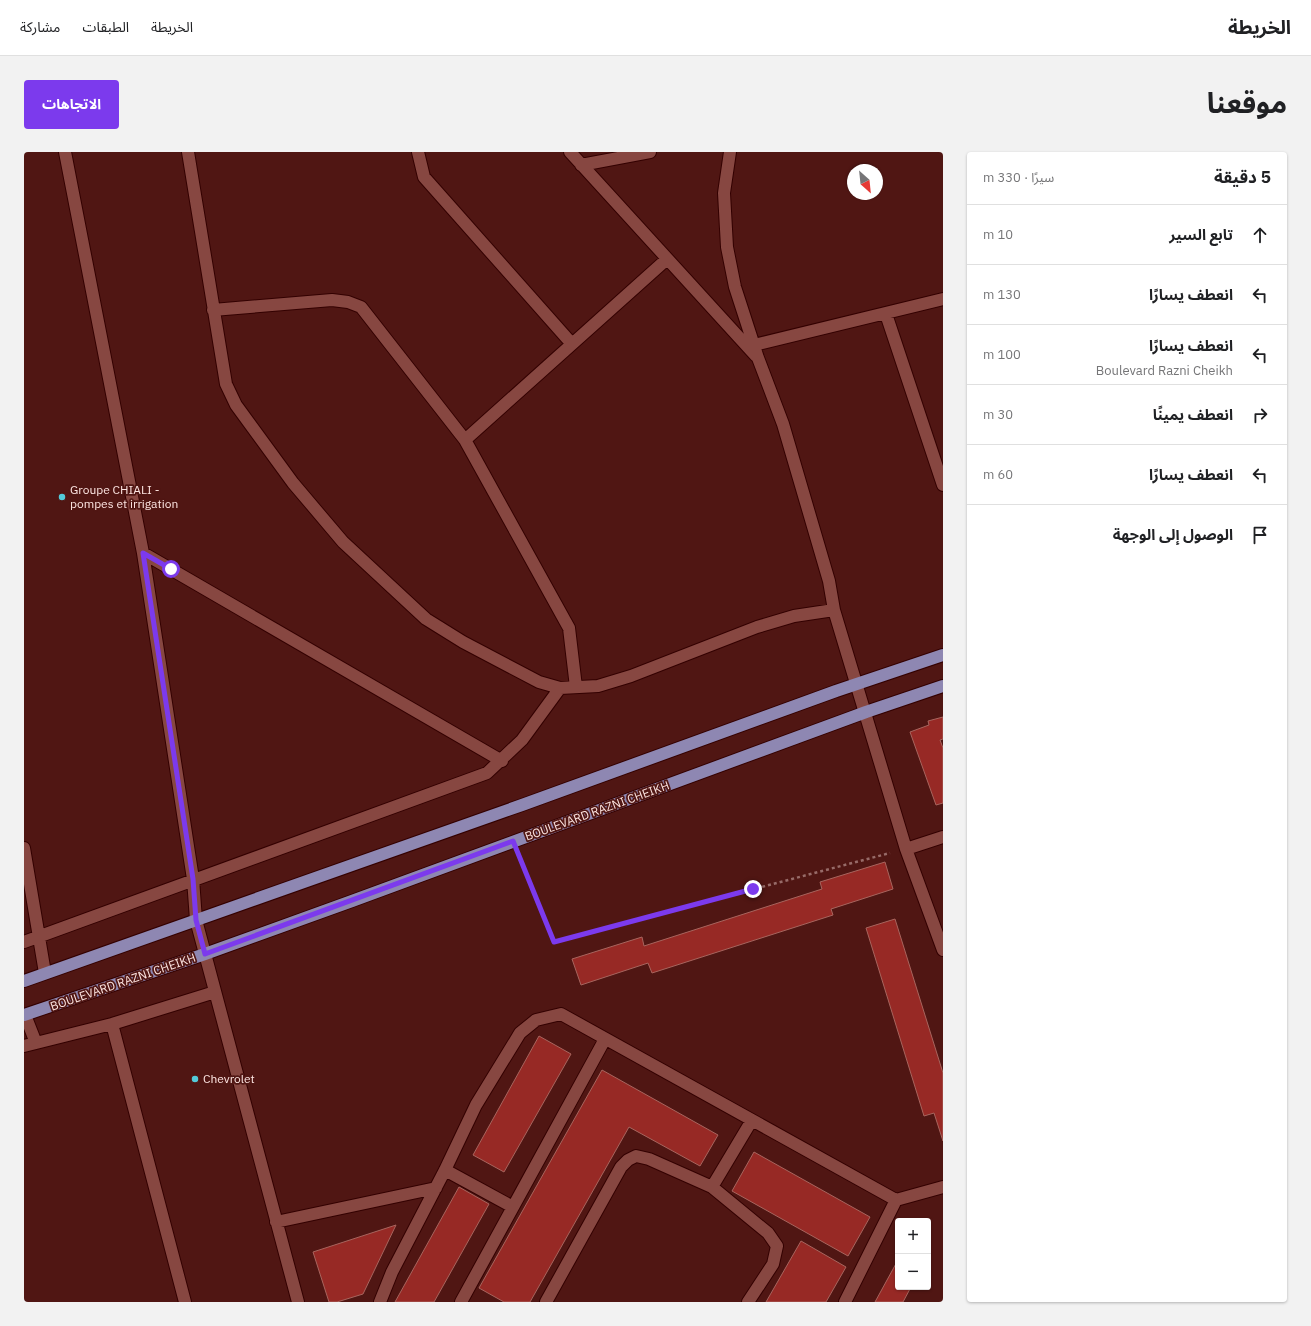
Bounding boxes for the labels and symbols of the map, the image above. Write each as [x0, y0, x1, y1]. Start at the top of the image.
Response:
north arrow [847, 164, 883, 200]
place label: Groupe CHIALI - pompes et irrigation [70, 482, 178, 511]
marker: Groupe CHIALI - pompes et irrigation [57, 492, 67, 502]
route start [162, 560, 180, 578]
street label: BOULEVARD RAZNI CHEIKH [523, 777, 671, 844]
route end [744, 880, 762, 898]
street label: BOULEVARD RAZNI CHEIKH [48, 950, 197, 1013]
place label: Chevrolet [203, 1071, 255, 1086]
marker: Chevrolet [190, 1074, 200, 1084]

